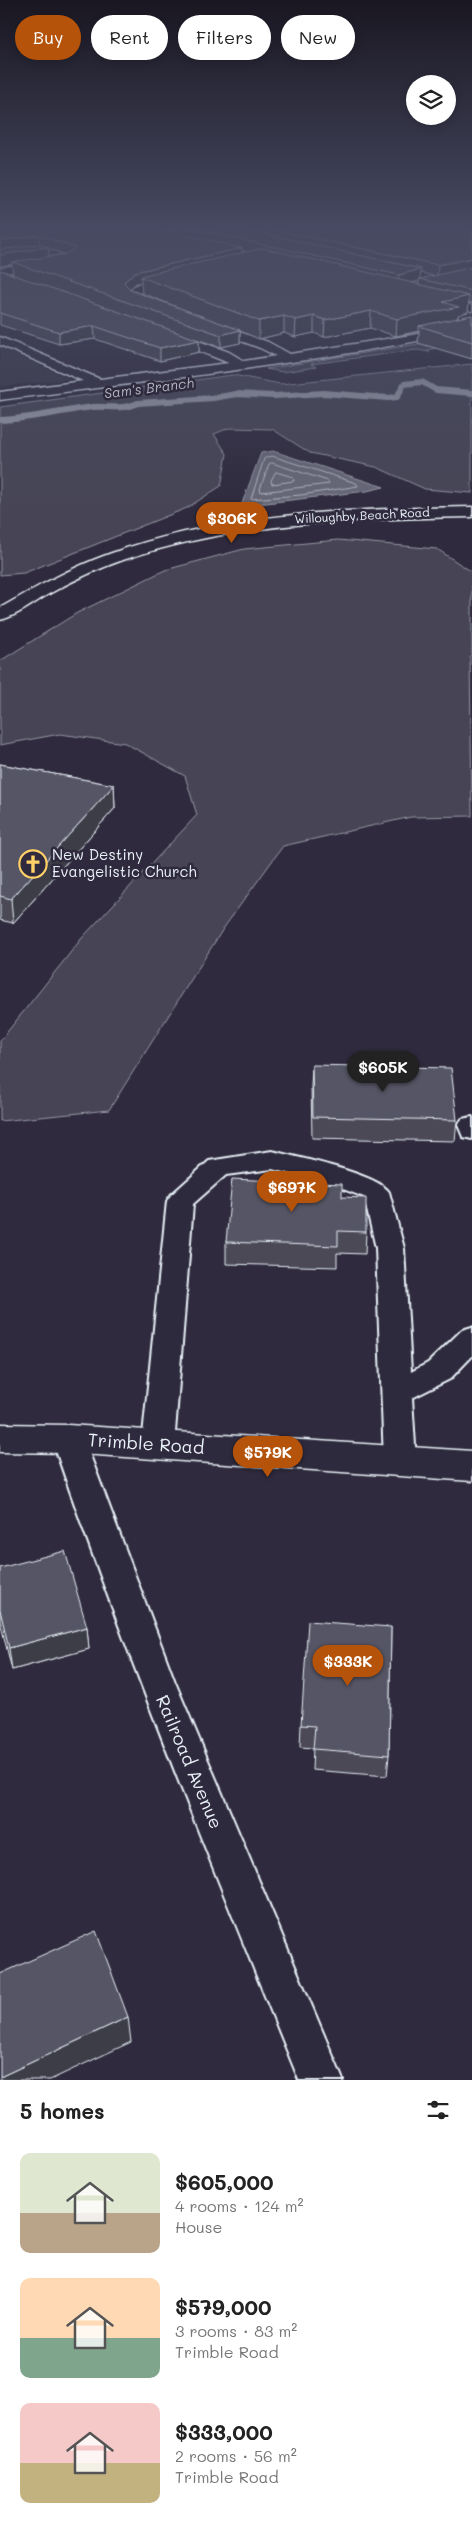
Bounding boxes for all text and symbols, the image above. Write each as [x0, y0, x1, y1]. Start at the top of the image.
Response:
chip: Buy [15, 15, 81, 60]
chip: Rent [91, 15, 168, 60]
chip: Filters [178, 15, 271, 60]
chip: New [281, 15, 355, 60]
map controls [406, 75, 456, 125]
button: layers [406, 75, 456, 125]
water label: Sam's Branch [103, 373, 195, 402]
pin: $306K [197, 502, 267, 544]
street label: Willoughby Beach Road [294, 503, 430, 527]
text: $306K [207, 507, 257, 528]
place label: New Destiny Evangelistic Church [52, 844, 197, 881]
church icon: New Destiny Evangelistic Church [18, 849, 48, 879]
pin: $605K [348, 1050, 418, 1093]
text: $605K [358, 1056, 408, 1077]
pin: $697K [257, 1170, 327, 1213]
text: $697K [268, 1176, 316, 1197]
street label: Trimble Road [87, 1427, 205, 1459]
pin: $579K [233, 1436, 303, 1478]
text: $579K [244, 1441, 292, 1462]
pin: $333K [313, 1644, 383, 1687]
text: $333K [323, 1650, 373, 1671]
street label: Railroad Avenue [151, 1691, 229, 1832]
icon: filters [424, 2096, 452, 2124]
text: 5 homes [20, 2097, 105, 2124]
text: $605,000 [175, 2168, 273, 2195]
icon: home [60, 2173, 120, 2233]
text: 4 rooms · 124 m² [175, 2195, 304, 2216]
text: House [175, 2216, 222, 2237]
text: $579,000 [175, 2293, 272, 2320]
icon: home [60, 2298, 120, 2358]
text: 3 rooms · 83 m² [175, 2320, 297, 2341]
text: Trimble Road [175, 2341, 279, 2362]
text: $333,000 [175, 2418, 273, 2445]
icon: home [60, 2423, 120, 2483]
text: 2 rooms · 56 m² [175, 2445, 297, 2466]
text: Trimble Road [175, 2466, 279, 2487]

